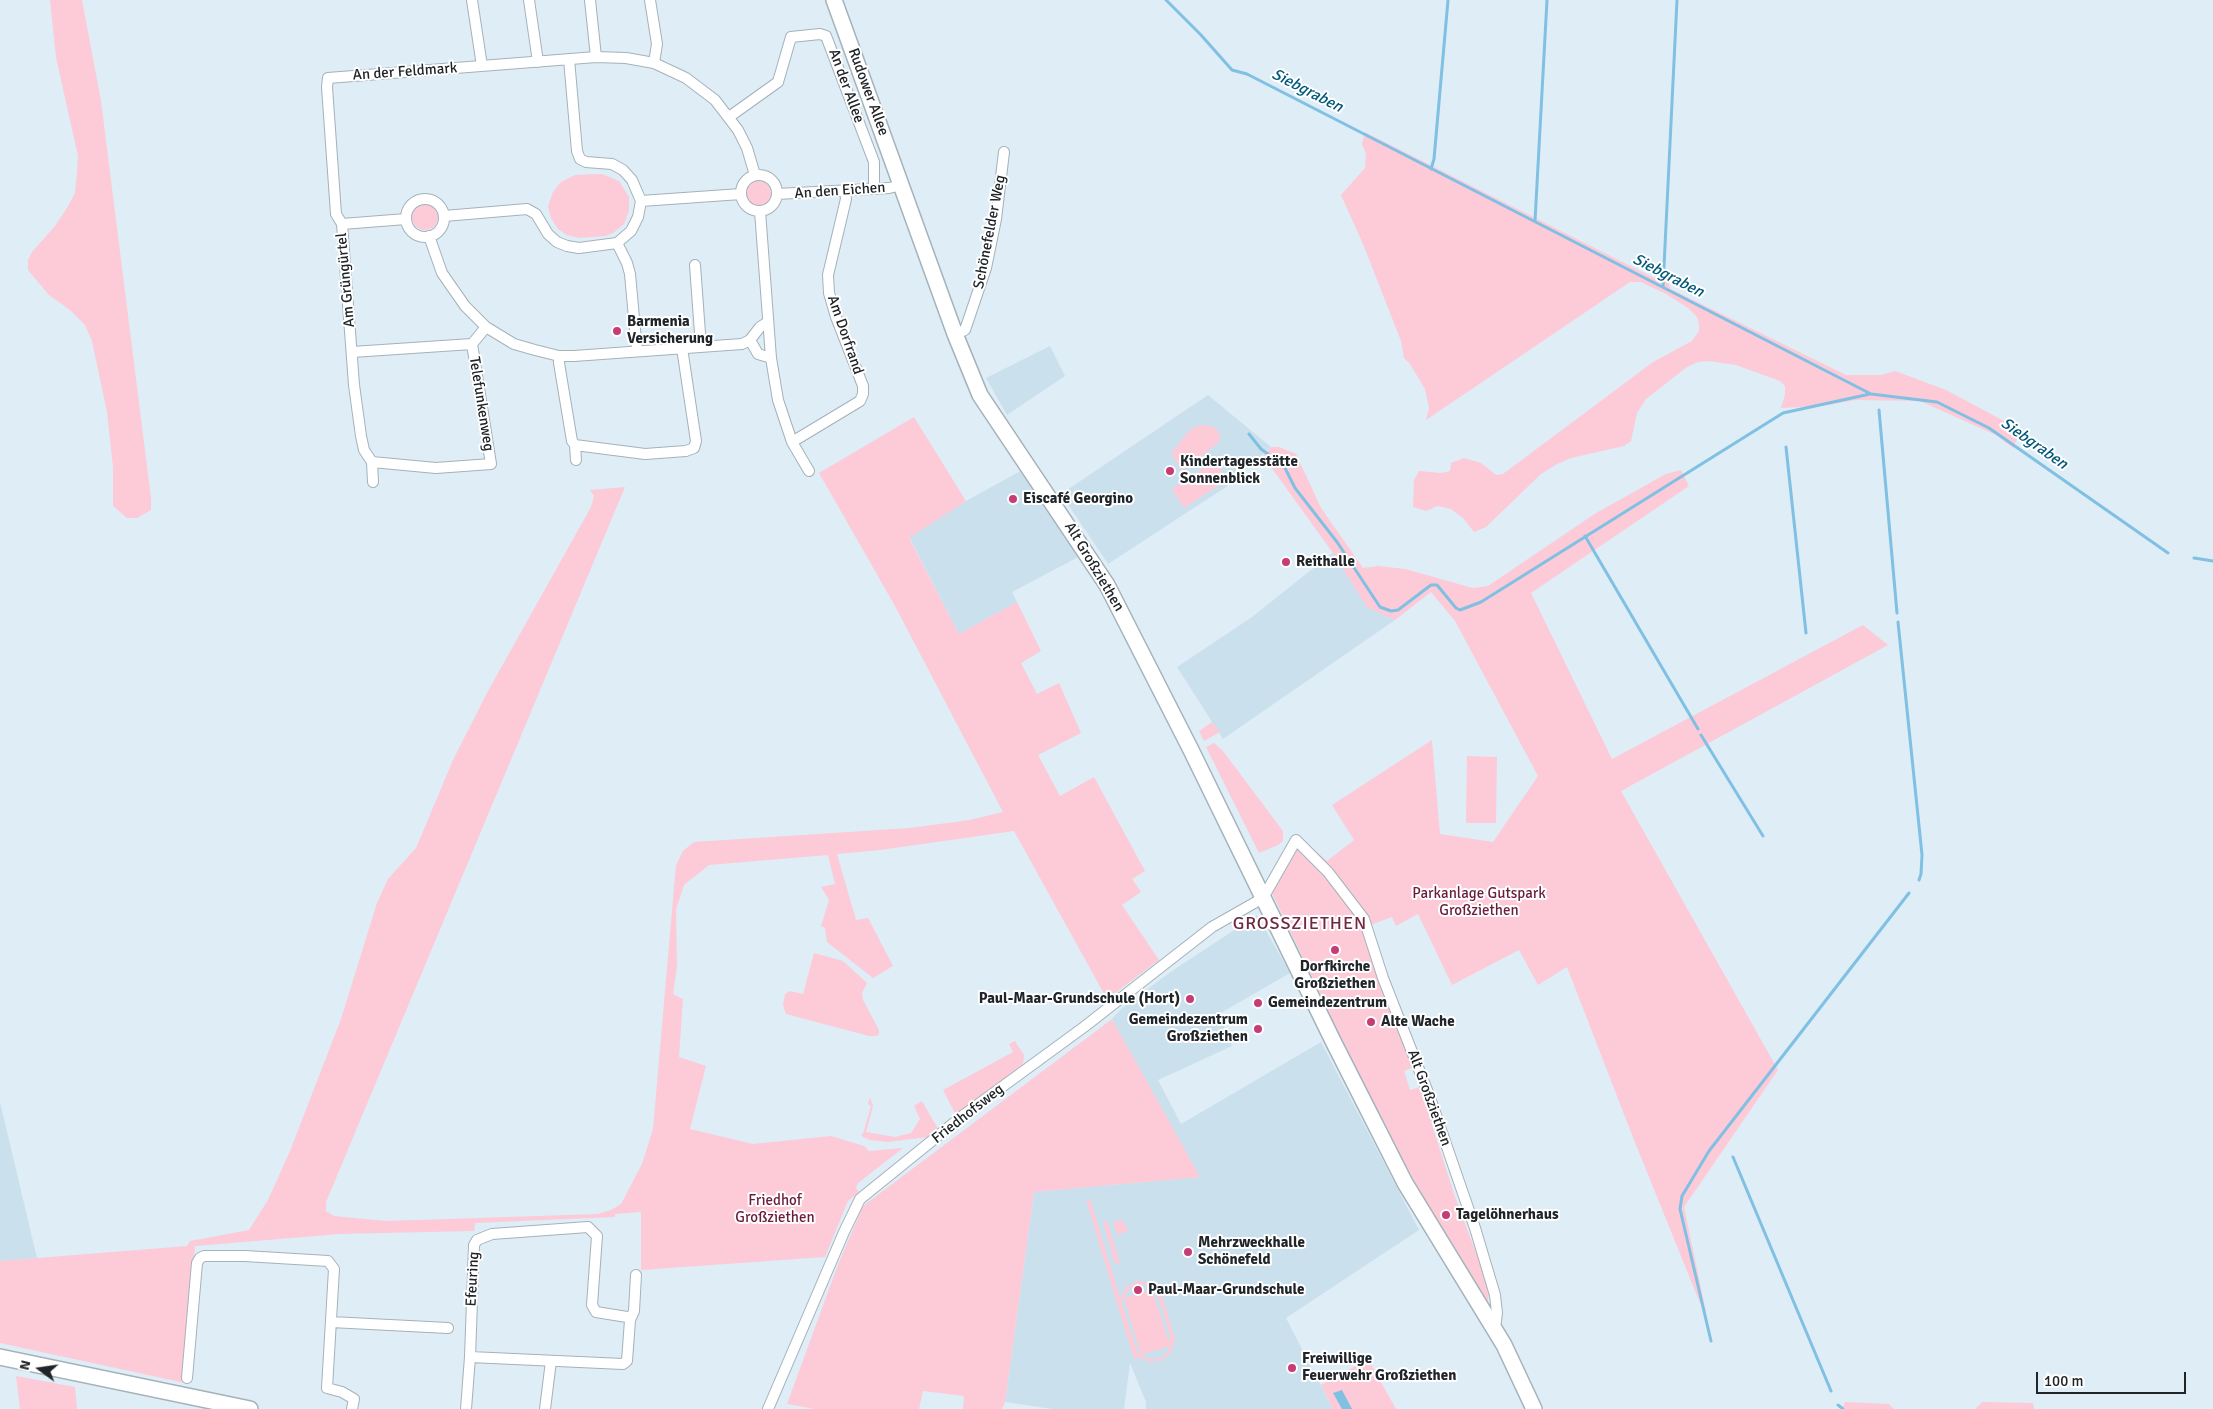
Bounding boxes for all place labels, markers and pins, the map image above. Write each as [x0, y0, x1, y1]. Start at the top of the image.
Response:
place label: Barmenia Versicherung [627, 313, 713, 348]
marker: Barmenia Versicherung [611, 325, 623, 337]
place label: Kindertagesstätte Sonnenblick [1180, 453, 1298, 488]
marker: Kindertagesstätte Sonnenblick [1164, 465, 1176, 477]
place label: Eiscafé Georgino [1023, 490, 1133, 508]
marker: Eiscafé Georgino [1007, 493, 1019, 505]
place label: Reithalle [1296, 553, 1355, 571]
marker: Reithalle [1280, 556, 1292, 568]
marker: Dorfkirche Großziethen [1329, 944, 1341, 956]
place label: Dorfkirche Großziethen [1294, 958, 1376, 993]
place label: Paul-Maar-Grundschule (Hort) [979, 990, 1180, 1008]
marker: Paul-Maar-Grundschule (Hort) [1184, 993, 1196, 1005]
place label: Gemeindezentrum [1268, 994, 1387, 1012]
marker: Gemeindezentrum [1252, 997, 1264, 1009]
place label: Gemeindezentrum Großziethen [1129, 1011, 1248, 1046]
place label: Alte Wache [1381, 1013, 1455, 1031]
marker: Alte Wache [1365, 1016, 1377, 1028]
marker: Gemeindezentrum Großziethen [1252, 1023, 1264, 1035]
place label: Tagelöhnerhaus [1456, 1206, 1559, 1224]
marker: Tagelöhnerhaus [1440, 1209, 1452, 1221]
place label: Mehrzweckhalle Schönefeld [1198, 1234, 1305, 1269]
marker: Mehrzweckhalle Schönefeld [1182, 1246, 1194, 1258]
place label: Paul-Maar-Grundschule [1148, 1281, 1305, 1299]
marker: Paul-Maar-Grundschule [1132, 1284, 1144, 1296]
place label: Freiwillige Feuerwehr Großziethen [1302, 1350, 1456, 1385]
marker: Freiwillige Feuerwehr Großziethen [1286, 1362, 1298, 1374]

